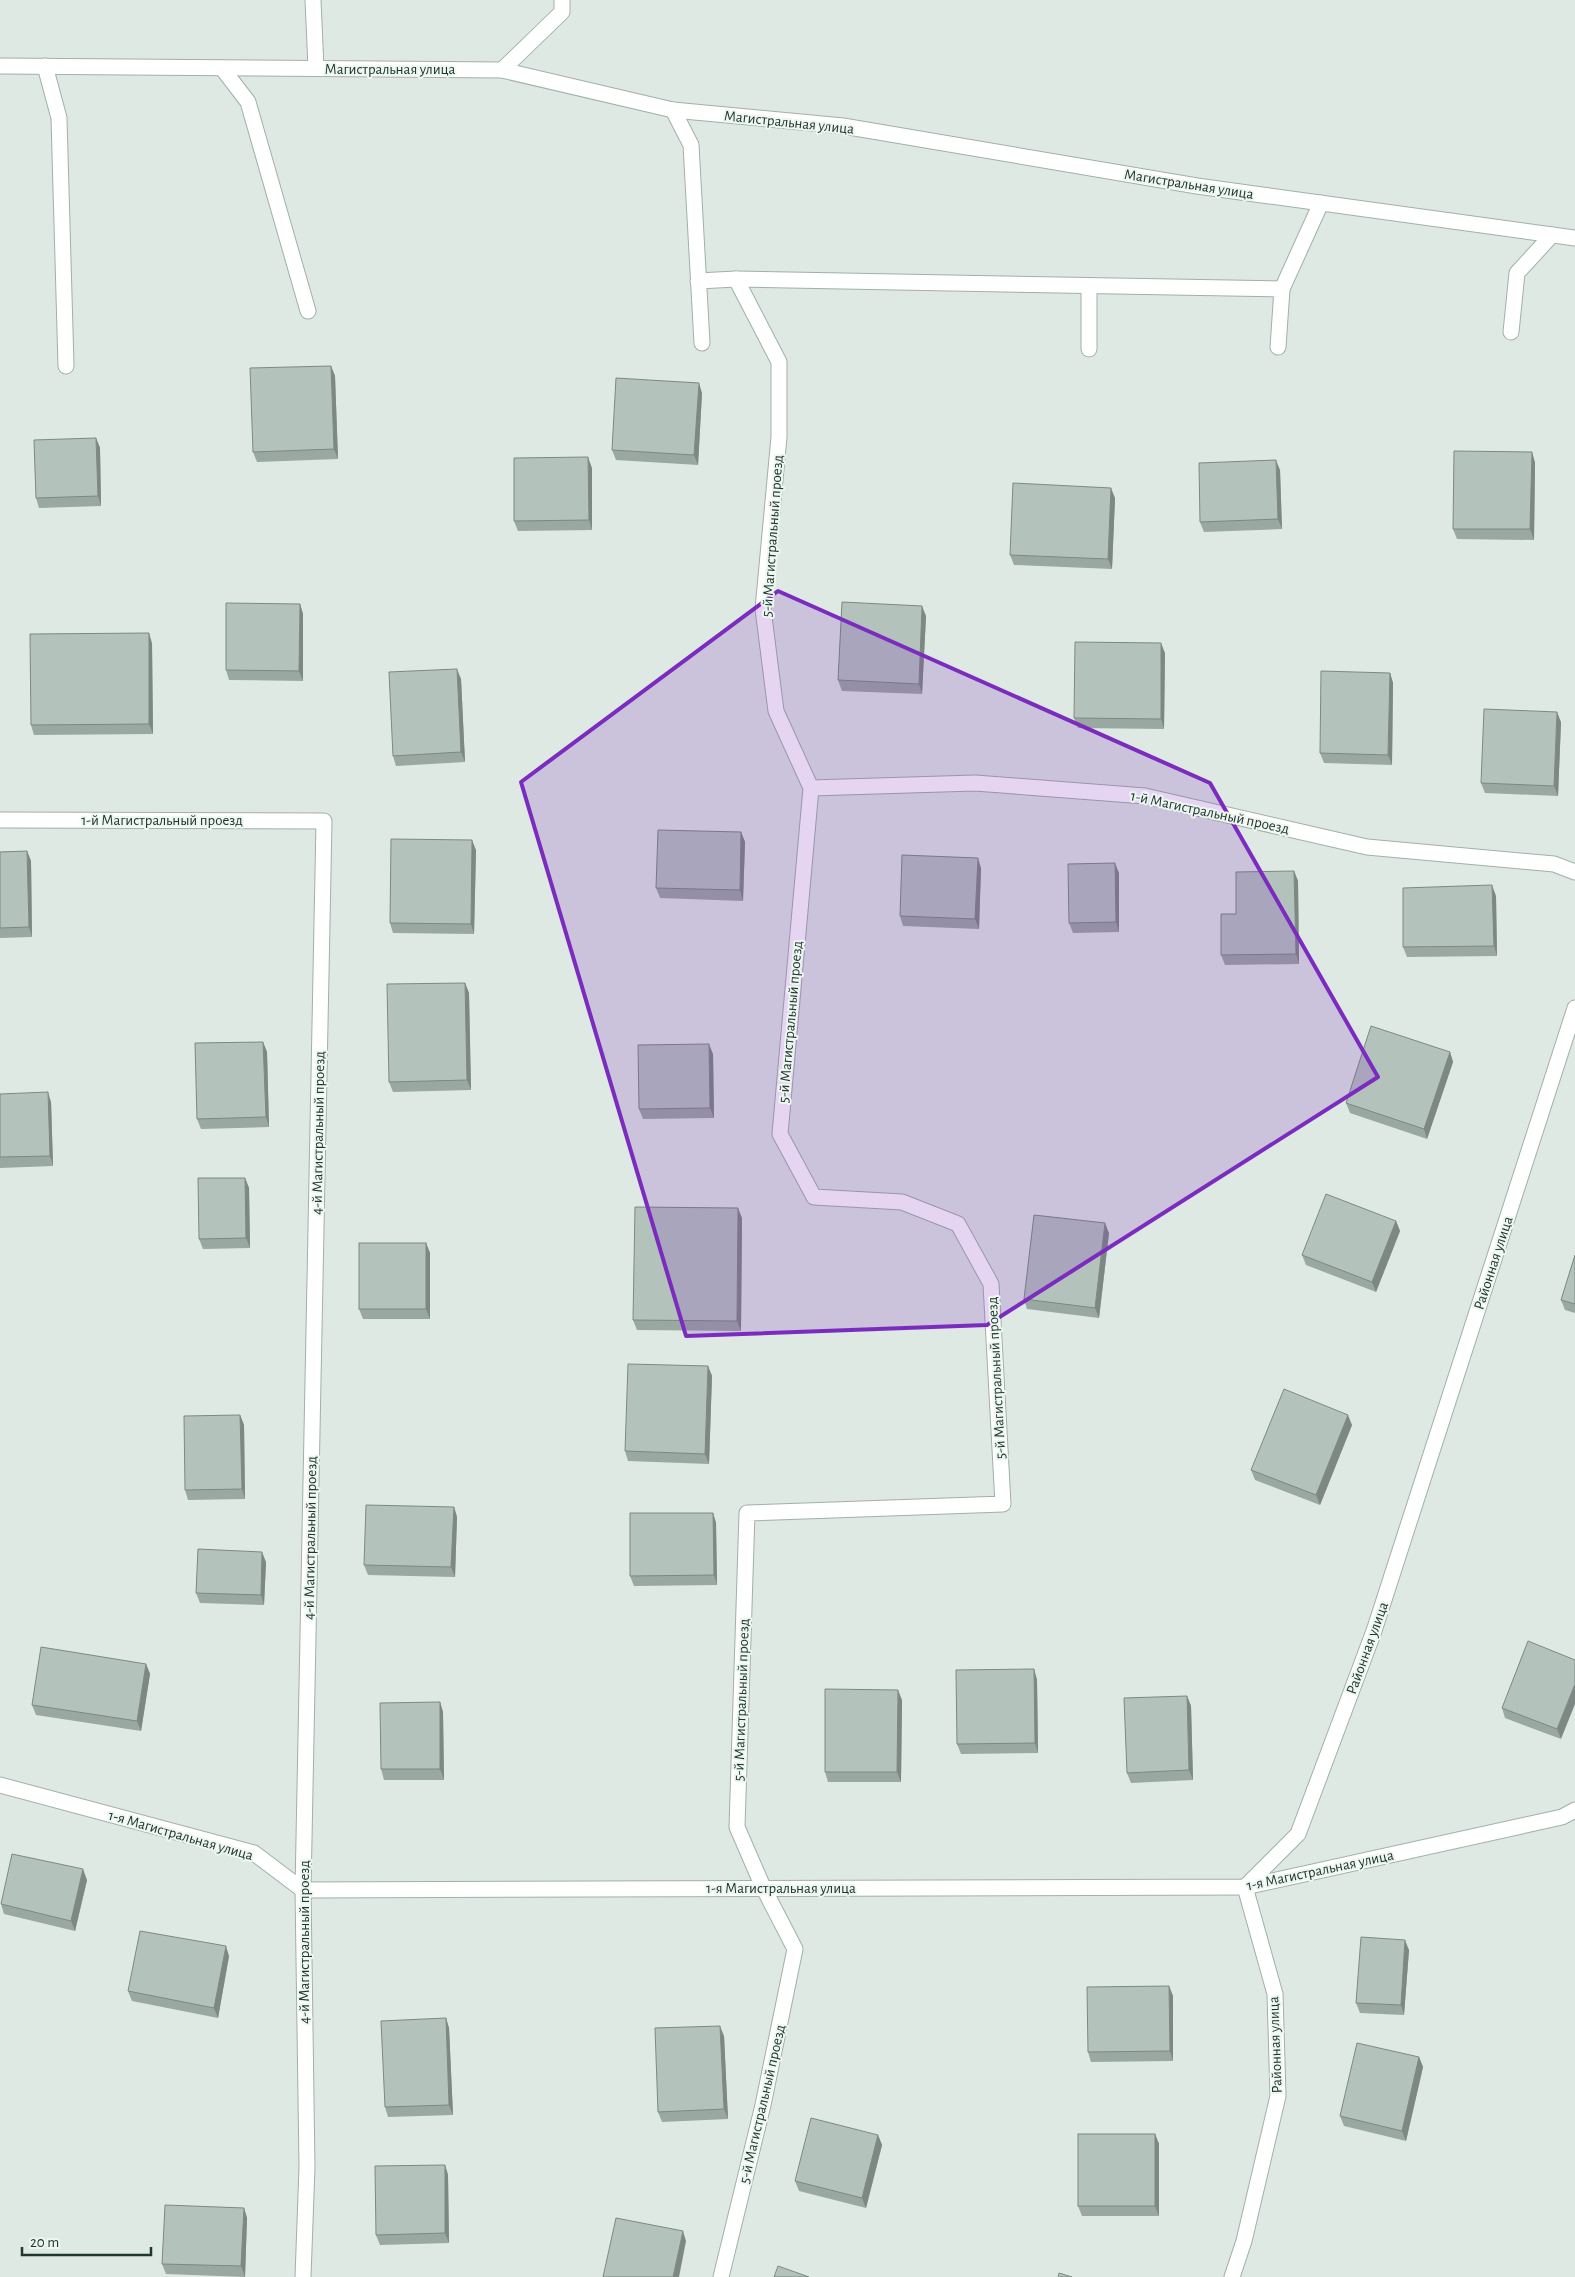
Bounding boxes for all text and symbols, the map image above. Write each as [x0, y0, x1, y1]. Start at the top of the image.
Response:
street label: Магистральная улица [325, 62, 456, 77]
street label: Магистральная улица [723, 108, 855, 137]
street label: Магистральная улица [1123, 167, 1255, 202]
street label: 5-й Магистральный проезд [759, 454, 786, 618]
street label: 1-й Магистральный проезд [1129, 788, 1291, 837]
street label: 1-й Магистральный проезд [81, 813, 243, 828]
street label: 5-й Магистральный проезд [776, 940, 805, 1104]
street label: 4-й Магистральный проезд [310, 1051, 327, 1215]
street label: Районная улица [1471, 1214, 1516, 1312]
street label: 5-й Магистральный проезд [985, 1296, 1008, 1460]
street label: 4-й Магистральный проезд [302, 1456, 319, 1620]
street label: Районная улица [1344, 1600, 1391, 1696]
street label: 5-й Магистральный проезд [731, 1618, 752, 1782]
street label: 1-я Магистральная улица [107, 1808, 255, 1863]
street label: 1-я Магистральная улица [1245, 1848, 1395, 1893]
street label: 4-й Магистральный проезд [297, 1860, 312, 2024]
street label: 1-я Магистральная улица [706, 1881, 856, 1896]
street label: Районная улица [1266, 1996, 1285, 2094]
street label: 5-й Магистральный проезд [737, 2023, 788, 2185]
scale bar [22, 2224, 151, 2256]
text: 20 m [30, 2235, 59, 2250]

